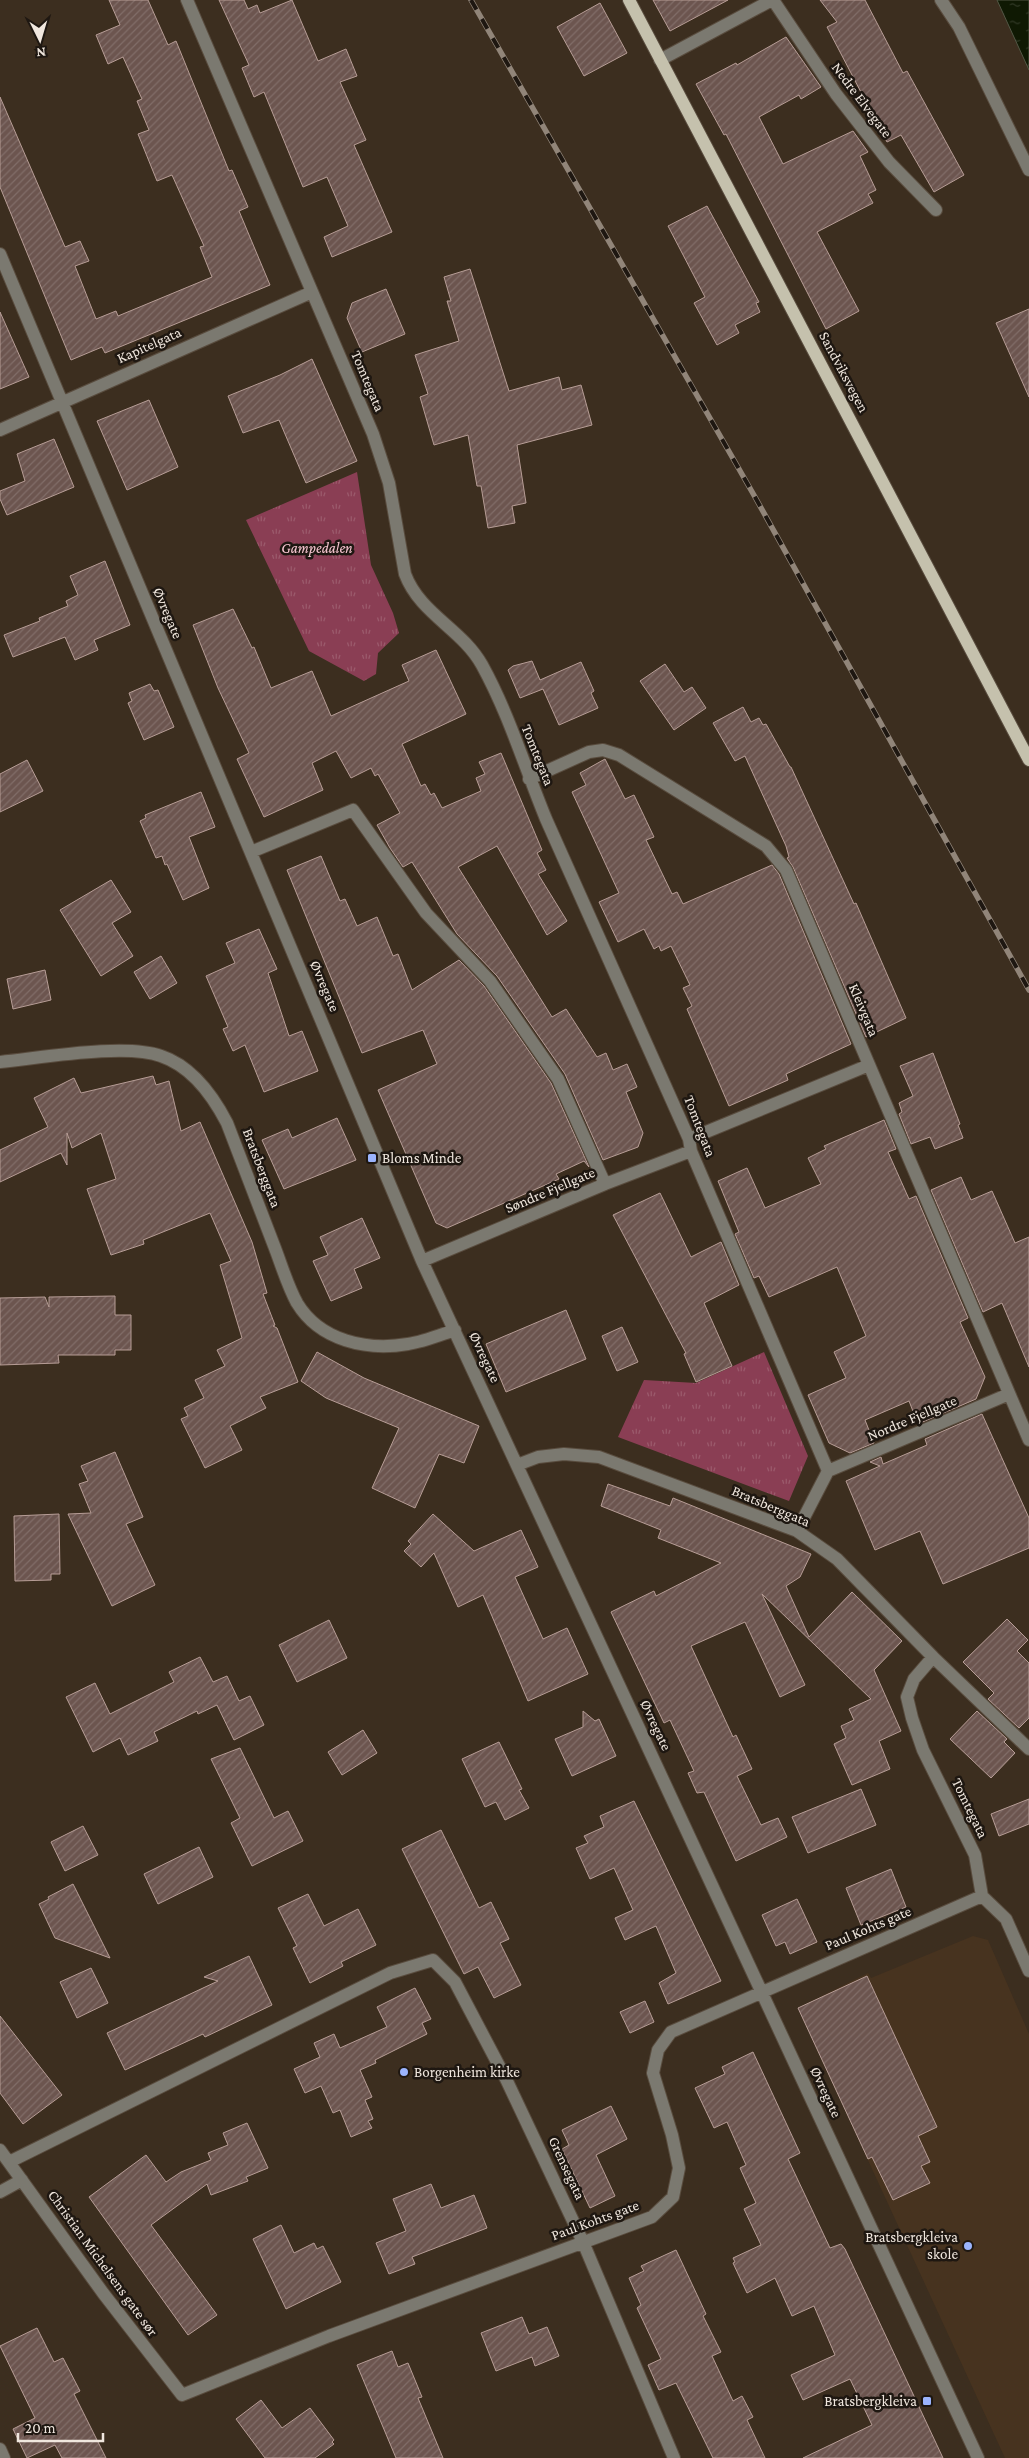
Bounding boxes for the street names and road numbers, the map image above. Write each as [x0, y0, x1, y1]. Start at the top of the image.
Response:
street label: Nedre Elvegate [828, 59, 896, 142]
street label: Kapitelgata [114, 324, 184, 367]
street label: Sandviksvegen [815, 329, 872, 415]
street label: Tomtegata [347, 348, 388, 414]
street label: Øvregate [149, 585, 186, 642]
street label: Tomtegata [518, 722, 558, 788]
street label: Øvregate [306, 958, 343, 1015]
street label: Kleivgata [845, 981, 882, 1039]
street label: Tomtegata [680, 1093, 719, 1159]
street label: Bratsberggata [239, 1126, 284, 1210]
street label: Søndre Fjellgate [503, 1164, 598, 1217]
street label: Øvregate [465, 1329, 504, 1386]
street label: Nordre Fjellgate [865, 1392, 960, 1445]
street label: Bratsberggata [729, 1482, 813, 1531]
street label: Øvregate [636, 1697, 675, 1754]
street label: Tomtegata [948, 1776, 991, 1841]
street label: Paul Kohts gate [823, 1903, 914, 1954]
street label: Øvregate [806, 2064, 845, 2121]
street label: Grensegata [545, 2134, 589, 2202]
street label: Christian Michelsens gate sør [44, 2187, 162, 2340]
street label: Paul Kohts gate [549, 2197, 642, 2244]

